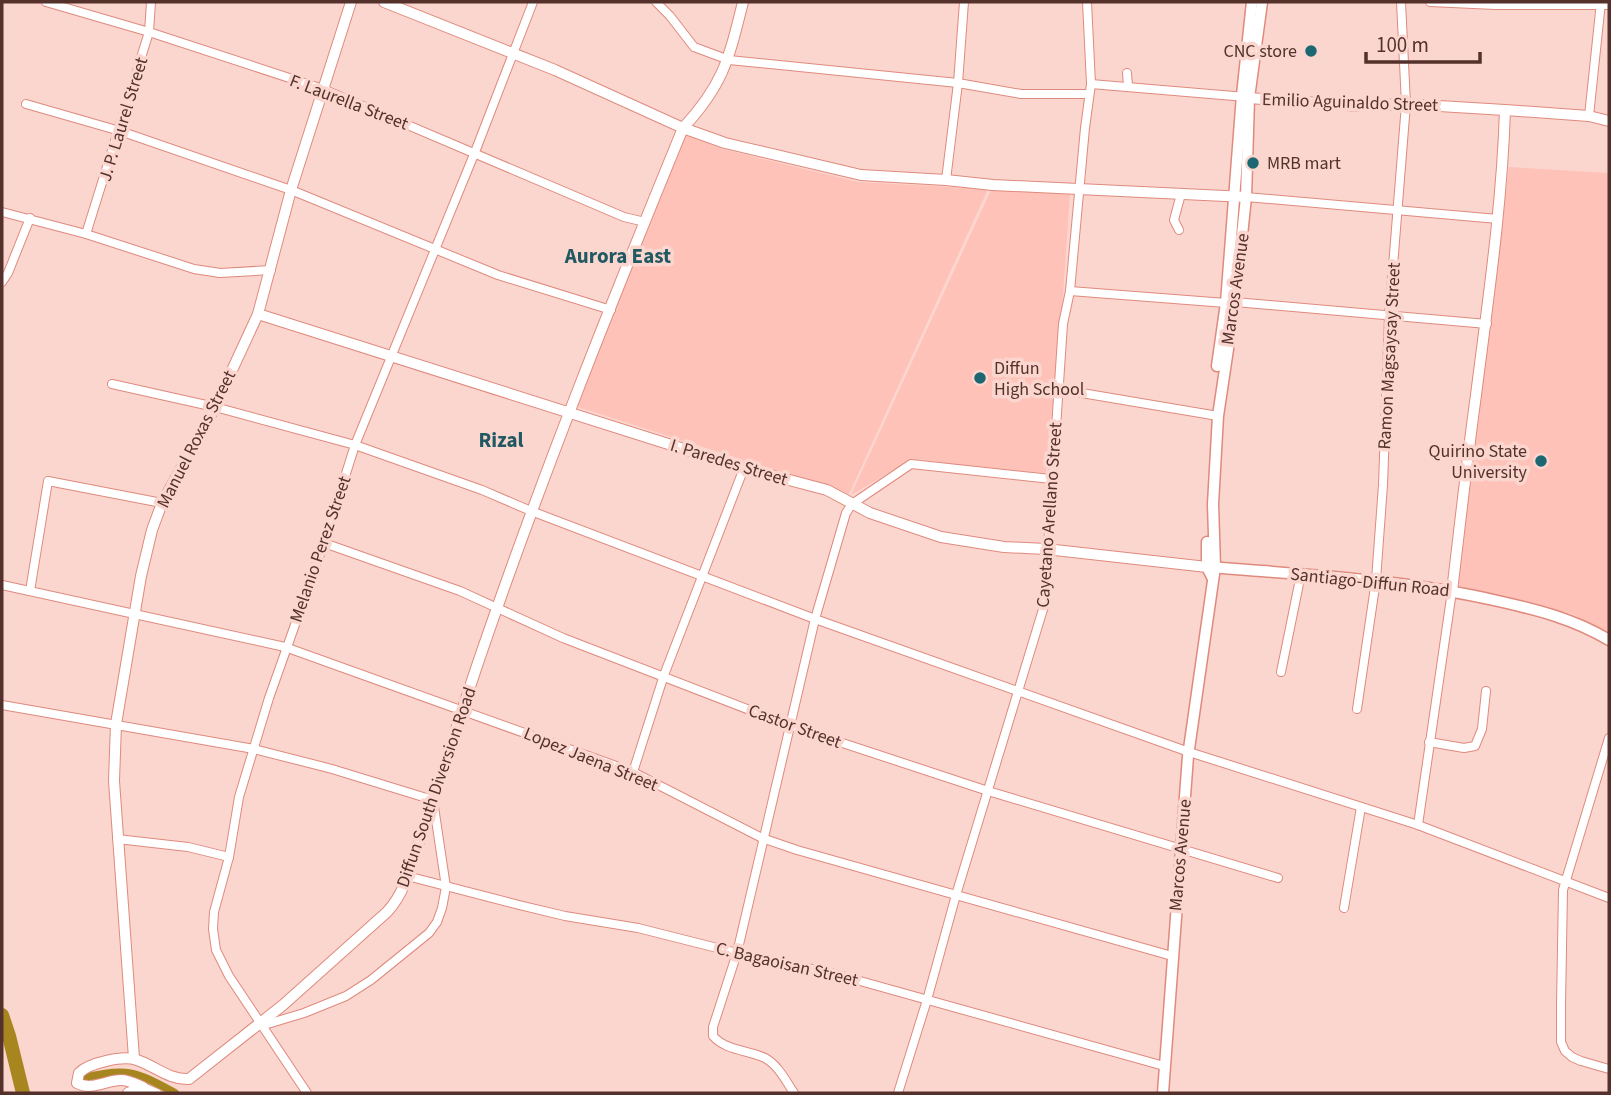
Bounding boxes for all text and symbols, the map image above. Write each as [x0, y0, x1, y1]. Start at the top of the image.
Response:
scale bar [1366, 21, 1480, 65]
text: 100 m [1376, 30, 1429, 60]
place label: CNC store [1223, 39, 1297, 64]
marker: CNC store [1303, 43, 1319, 59]
street label: J. P. Laurel Street [93, 54, 154, 184]
street label: F. Laurella Street [286, 68, 412, 137]
street label: Emilio Aguinaldo Street [1261, 87, 1438, 118]
place label: MRB mart [1267, 151, 1341, 176]
marker: MRB mart [1245, 155, 1261, 171]
street label: Marcos Avenue [1215, 232, 1256, 346]
district label: Aurora East [564, 241, 671, 271]
street label: Ramon Magsaysay Street [1372, 262, 1407, 450]
place label: Diffun High School [994, 356, 1084, 402]
street label: Manuel Roxas Street [151, 366, 242, 512]
marker: Diffun High School [972, 370, 988, 386]
street label: Cayetano Arellano Street [1031, 422, 1068, 609]
district label: Rizal [478, 425, 524, 455]
street label: I. Paredes Street [667, 433, 791, 492]
place label: Quirino State University [1428, 439, 1528, 485]
marker: Quirino State University [1533, 453, 1549, 469]
street label: Melanio Perez Street [284, 473, 357, 626]
street label: Santiago-Diffun Road [1289, 562, 1451, 603]
street label: Diffun South Diversion Road [390, 684, 483, 891]
street label: Castor Street [745, 698, 845, 755]
street label: Lopez Jaena Street [520, 721, 662, 798]
street label: Marcos Avenue [1163, 798, 1198, 912]
street label: C. Bagaoisan Street [713, 936, 860, 993]

